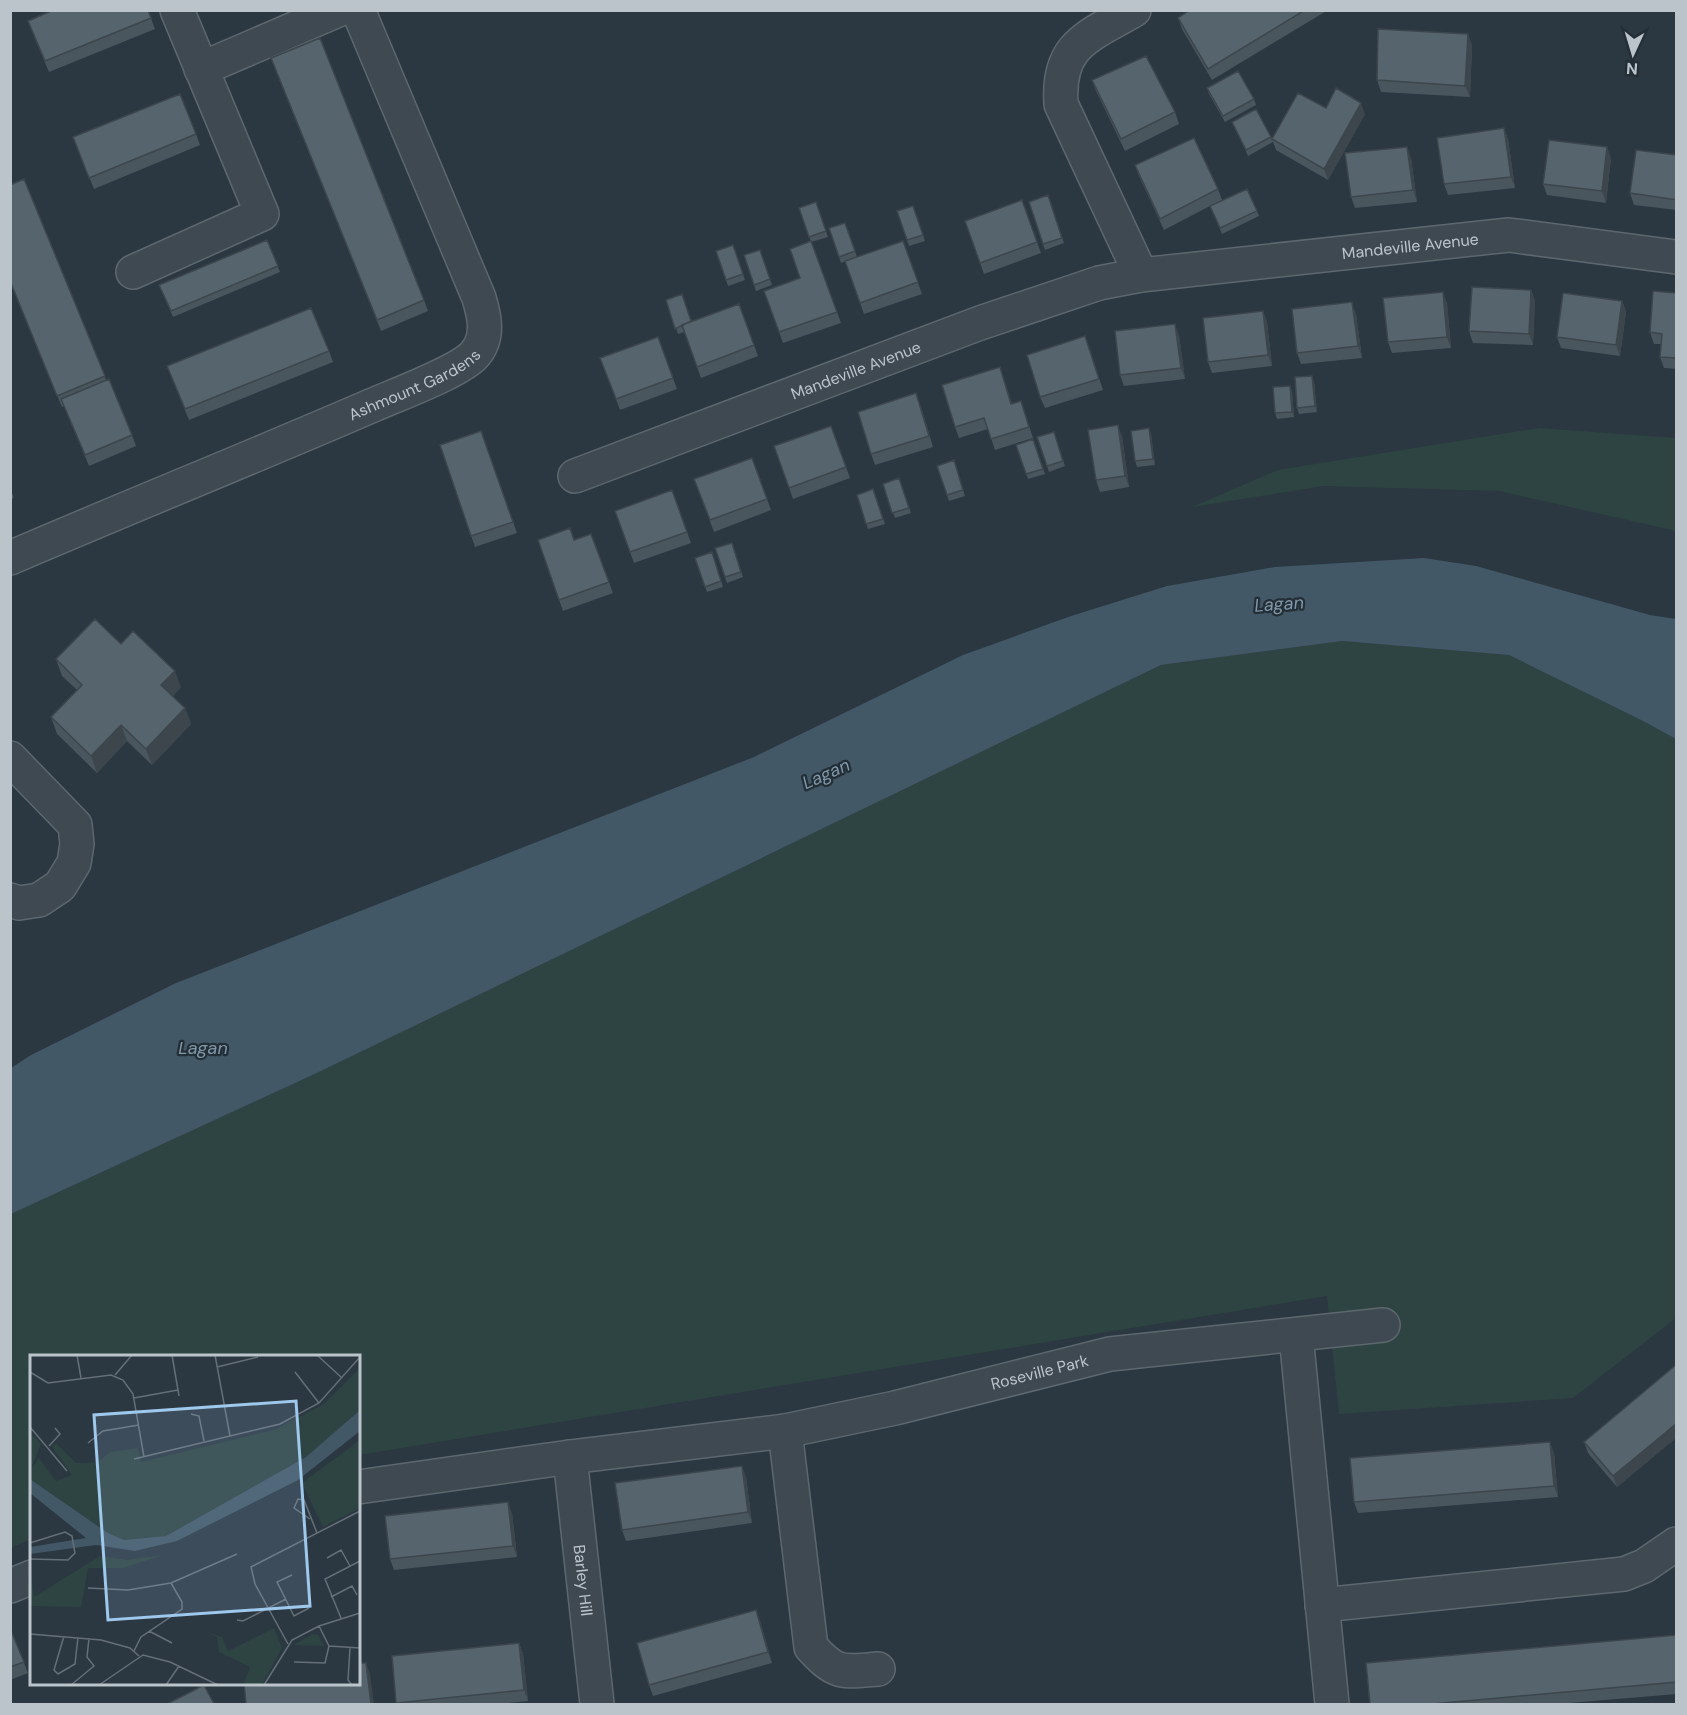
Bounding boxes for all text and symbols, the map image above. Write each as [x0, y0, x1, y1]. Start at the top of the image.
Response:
north arrow [1603, 24, 1663, 84]
text: N [1625, 58, 1639, 79]
street label: Mandeville Avenue [1341, 228, 1480, 264]
street label: Mandeville Avenue [788, 336, 924, 405]
street label: Ashmount Gardens [346, 345, 485, 425]
water label: Lagan [1253, 590, 1305, 618]
water label: Lagan [798, 753, 854, 795]
water label: Lagan [178, 1036, 228, 1060]
street label: Roseville Park [989, 1350, 1091, 1395]
inset map [30, 1355, 360, 1685]
street label: Barley Hill [569, 1544, 597, 1617]

